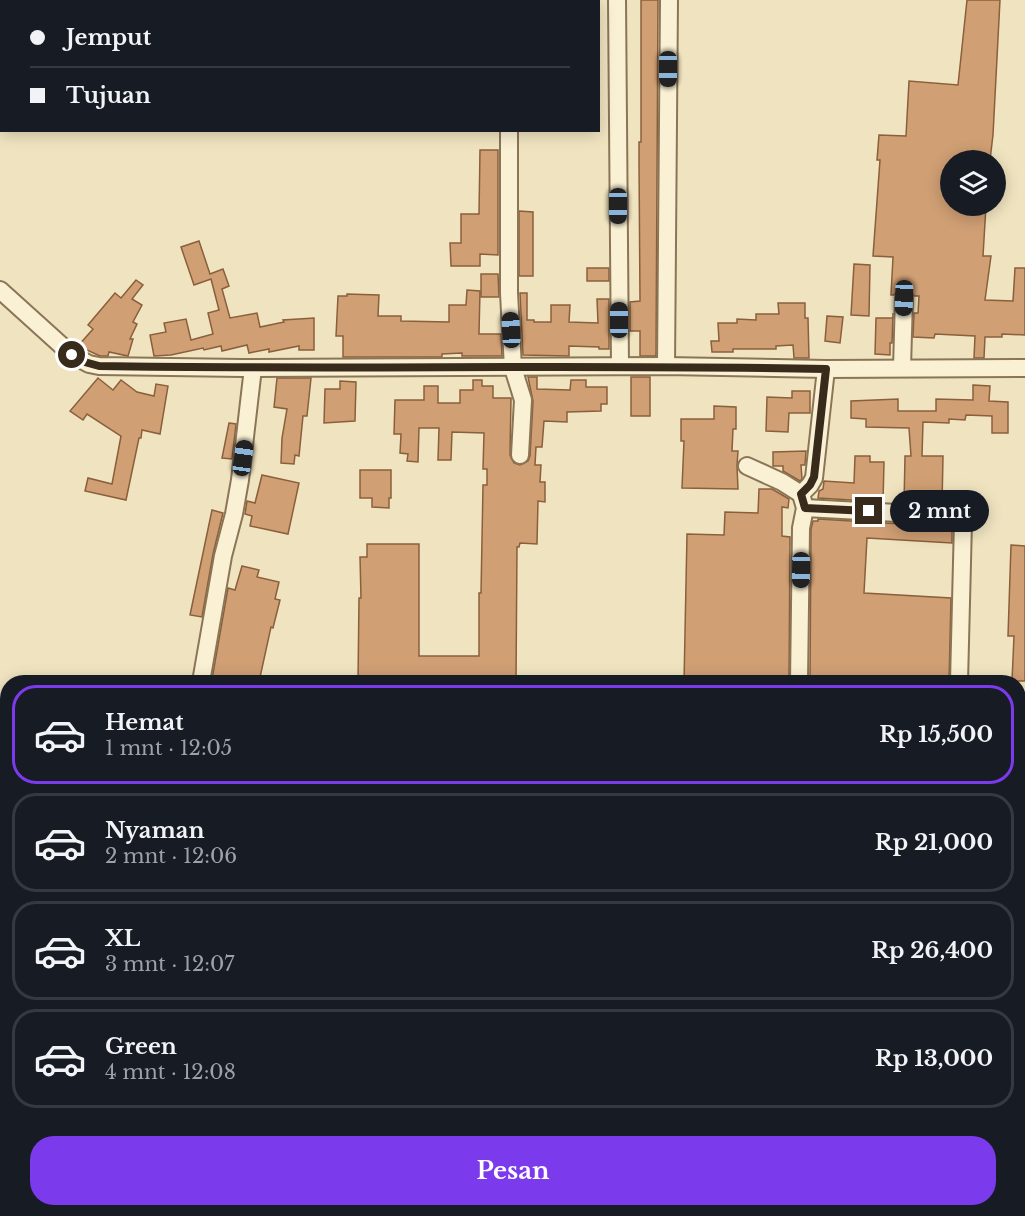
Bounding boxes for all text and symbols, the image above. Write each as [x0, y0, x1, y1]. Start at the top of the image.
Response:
text: Jemput [66, 24, 151, 51]
car [659, 51, 677, 87]
text: Tujuan [66, 82, 151, 109]
map controls [940, 150, 1006, 216]
button: layers [940, 150, 1006, 216]
car [609, 188, 627, 224]
car [894, 280, 914, 316]
car [610, 302, 628, 338]
car [501, 312, 521, 348]
route start [58, 341, 85, 368]
car [232, 439, 254, 477]
callout: 2 mnt [890, 490, 989, 532]
route end [855, 497, 882, 524]
text: 2 mnt [908, 499, 971, 523]
car [792, 552, 810, 588]
icon: car [33, 708, 87, 762]
text: Hemat [105, 709, 184, 736]
text: Rp 15,500 [879, 721, 993, 748]
text: 1 mnt · 12:05 [105, 736, 232, 760]
icon: car [33, 816, 87, 870]
text: Nyaman [105, 817, 204, 844]
text: Rp 21,000 [875, 829, 993, 856]
text: 2 mnt · 12:06 [105, 844, 237, 868]
icon: car [33, 924, 87, 978]
text: XL [105, 925, 140, 952]
text: Rp 26,400 [871, 937, 993, 964]
text: 3 mnt · 12:07 [105, 952, 234, 976]
icon: car [33, 1032, 87, 1086]
text: Green [105, 1033, 177, 1060]
text: Rp 13,000 [875, 1045, 993, 1072]
text: 4 mnt · 12:08 [105, 1060, 236, 1084]
button: Pesan [30, 1136, 996, 1205]

